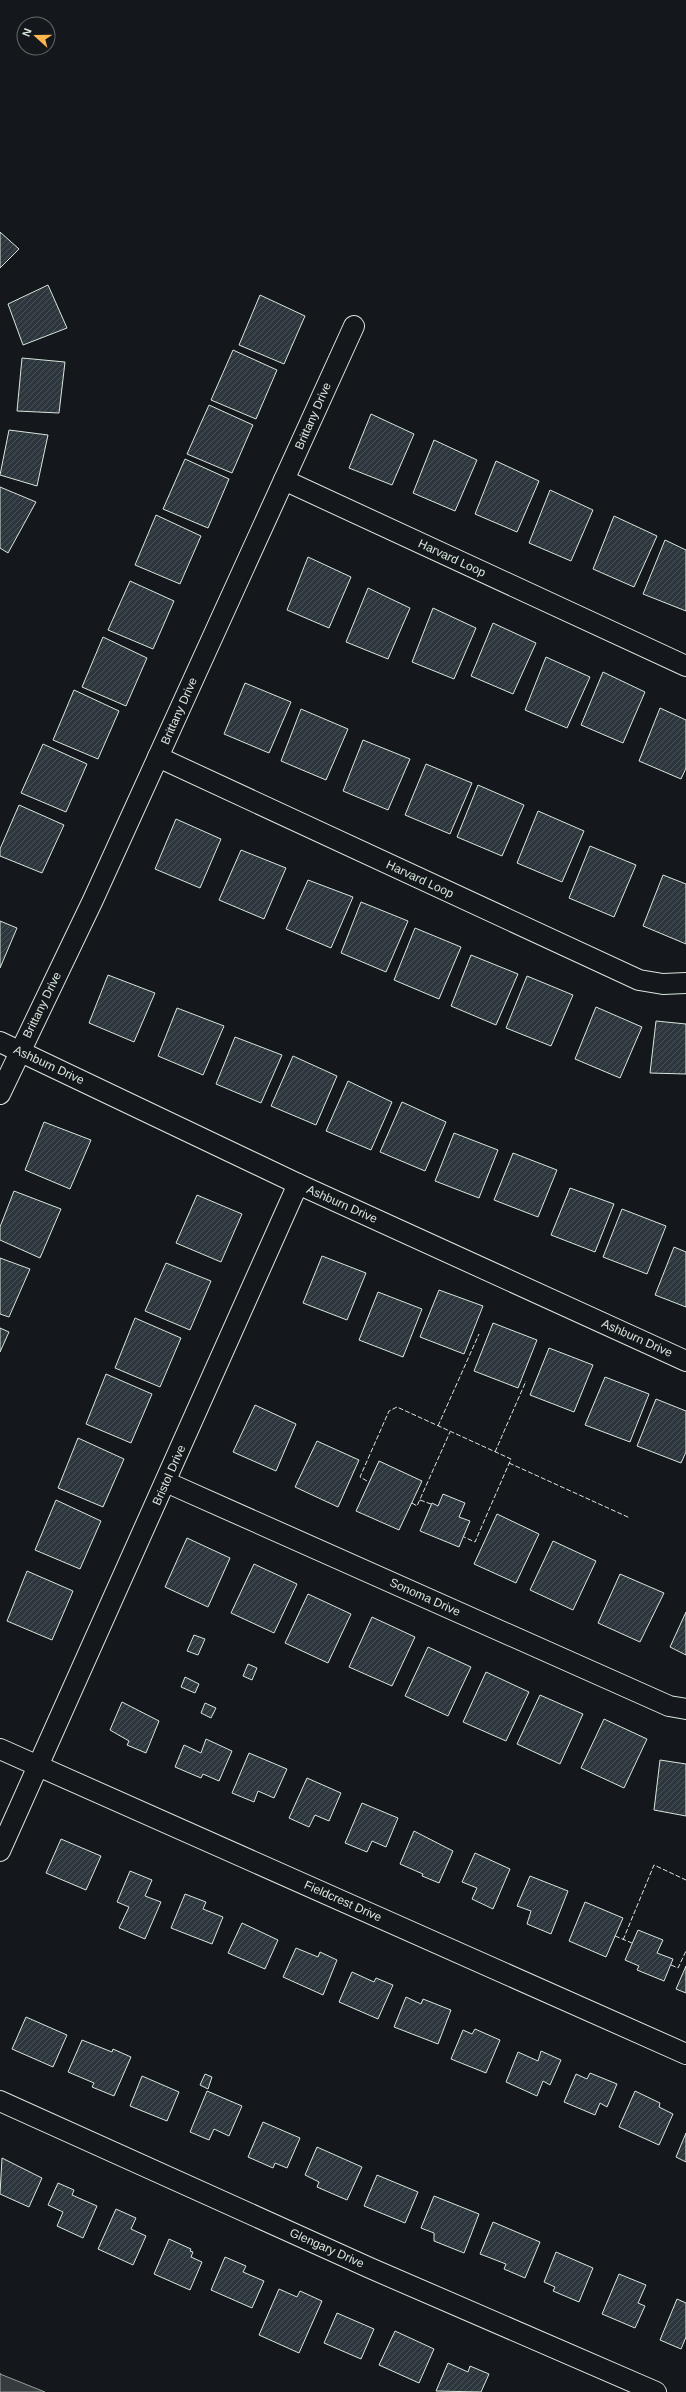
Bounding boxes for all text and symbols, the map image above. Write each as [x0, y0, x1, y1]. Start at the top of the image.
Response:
north arrow [16, 16, 56, 56]
text: N [20, 27, 34, 38]
street label: Brittany Drive [292, 380, 334, 452]
street label: Harvard Loop [416, 536, 488, 580]
street label: Brittany Drive [158, 675, 200, 747]
street label: Harvard Loop [384, 857, 456, 901]
street label: Brittany Drive [20, 969, 64, 1040]
street label: Ashburn Drive [12, 1043, 87, 1088]
street label: Ashburn Drive [304, 1182, 380, 1226]
street label: Ashburn Drive [599, 1316, 675, 1360]
street label: Bristol Drive [149, 1442, 189, 1507]
street label: Sonoma Drive [387, 1575, 463, 1619]
street label: Fieldcrest Drive [302, 1878, 384, 1924]
street label: Glengary Drive [288, 2225, 367, 2271]

